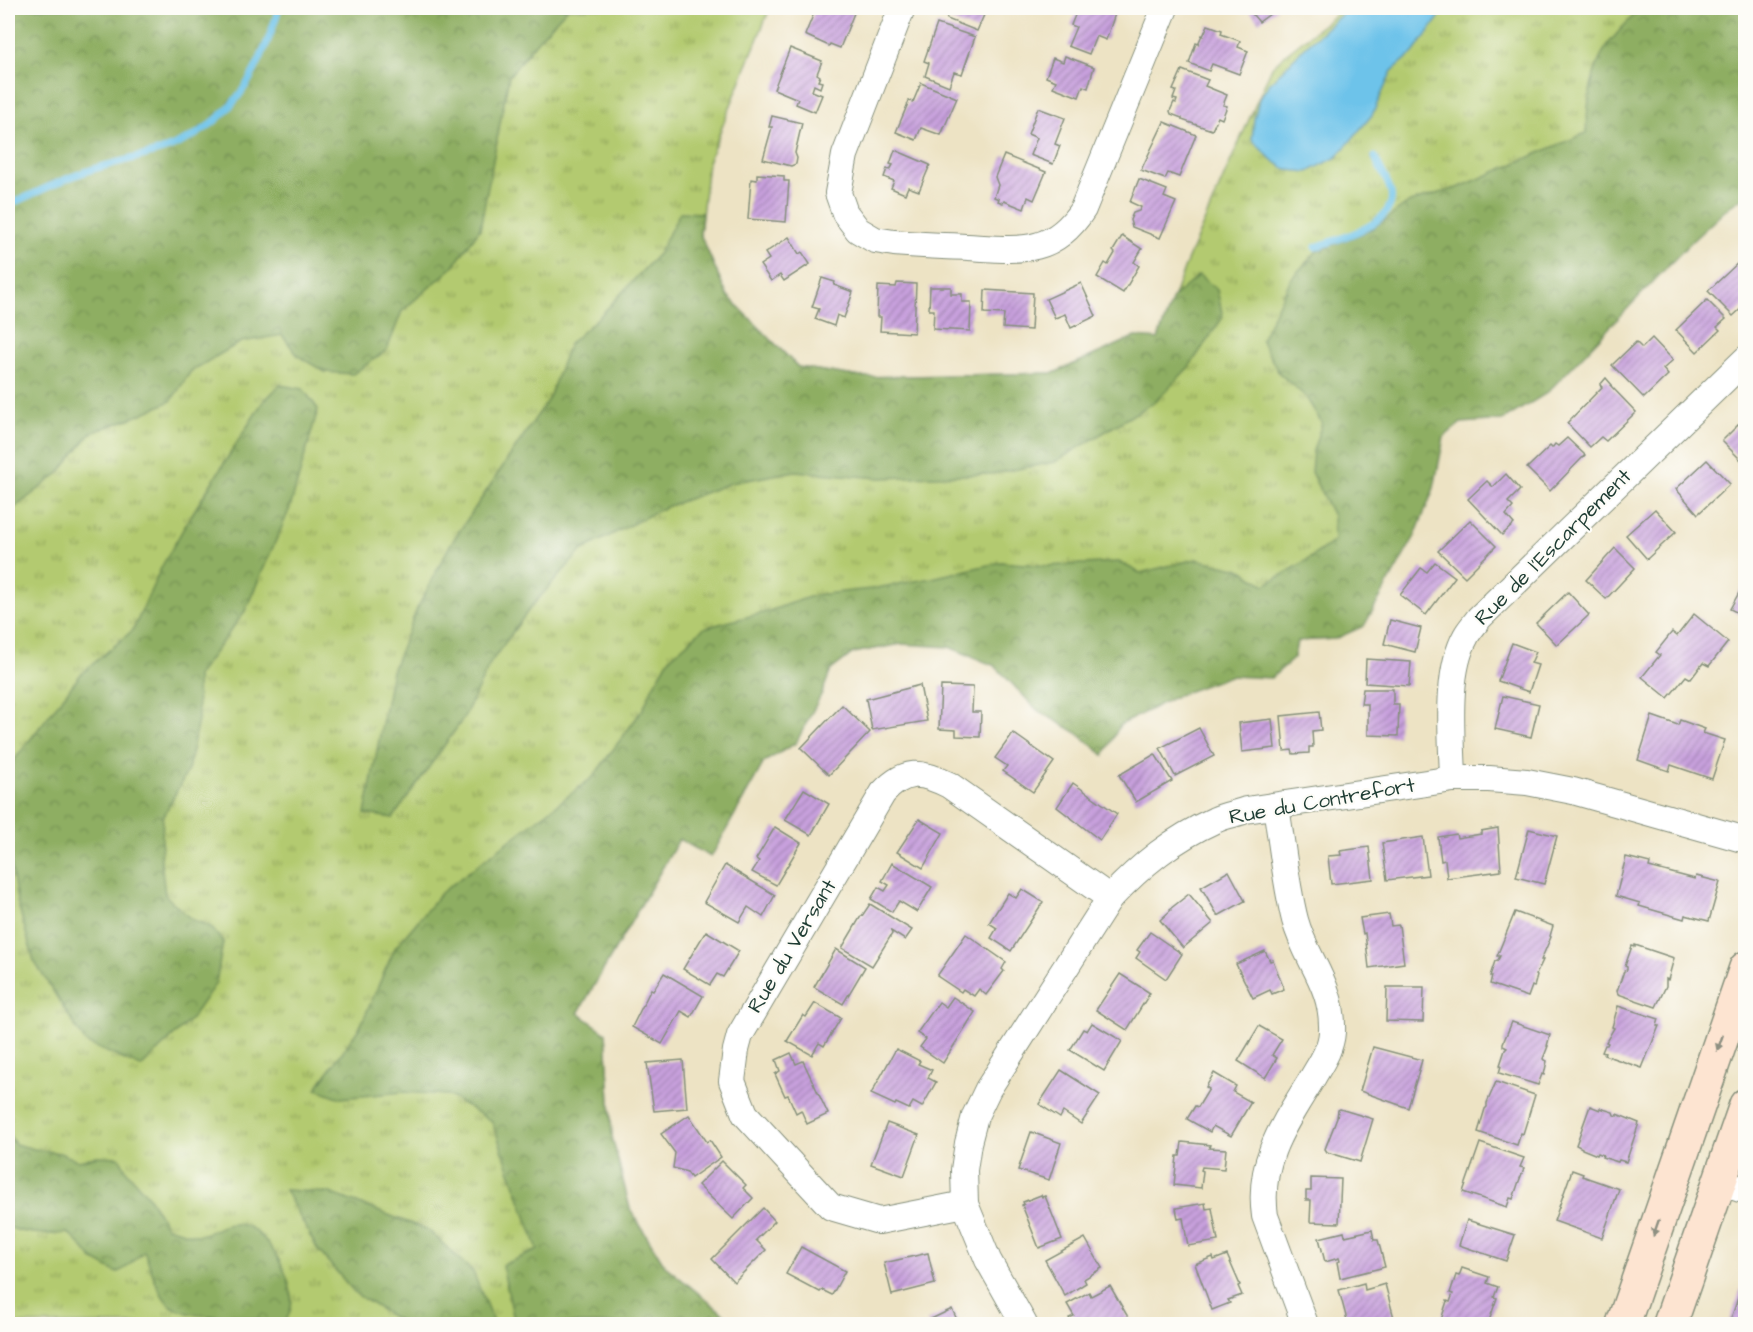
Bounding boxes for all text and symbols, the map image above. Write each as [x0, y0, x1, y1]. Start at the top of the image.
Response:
street label: Rue de l'Escarpement [1468, 462, 1639, 633]
street label: Rue du Contrefort [1227, 770, 1418, 832]
street label: Rue du Versant [741, 873, 844, 1018]
one-way arrow [1714, 1034, 1724, 1052]
one-way arrow [1651, 1219, 1661, 1237]

